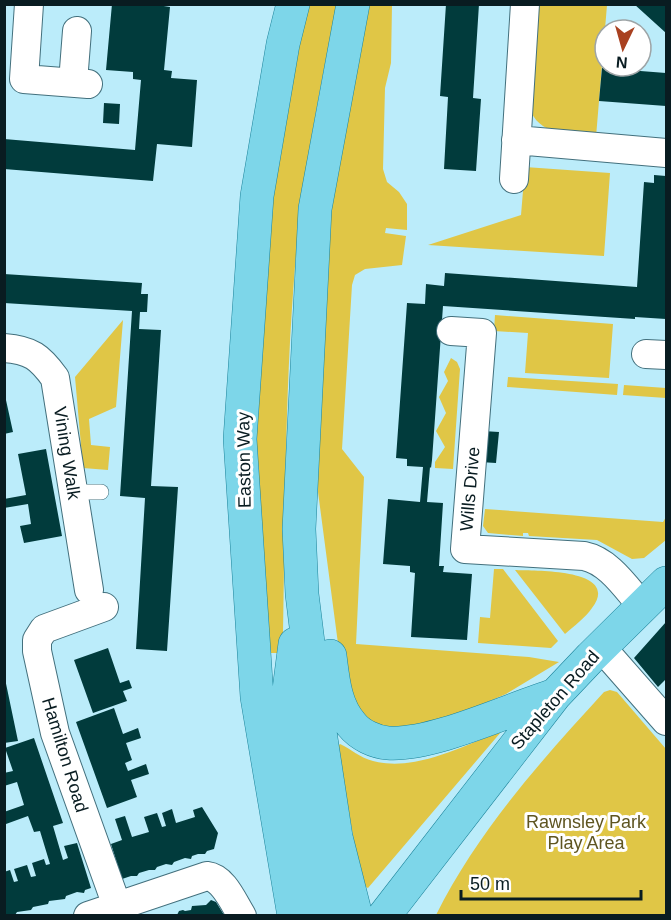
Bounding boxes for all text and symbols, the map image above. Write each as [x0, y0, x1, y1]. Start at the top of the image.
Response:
north arrow [593, 18, 653, 78]
text: N [615, 53, 628, 71]
street label: Vining Walk [50, 405, 84, 502]
street label: Easton Way [233, 412, 255, 508]
street label: Wills Drive [456, 446, 484, 532]
street label: Stapleton Road [507, 647, 603, 753]
street label: Hamilton Road [38, 695, 92, 815]
park label: Rawnsley Park Play Area [526, 812, 647, 853]
scale bar [461, 863, 641, 901]
text: 50 m [470, 874, 510, 894]

